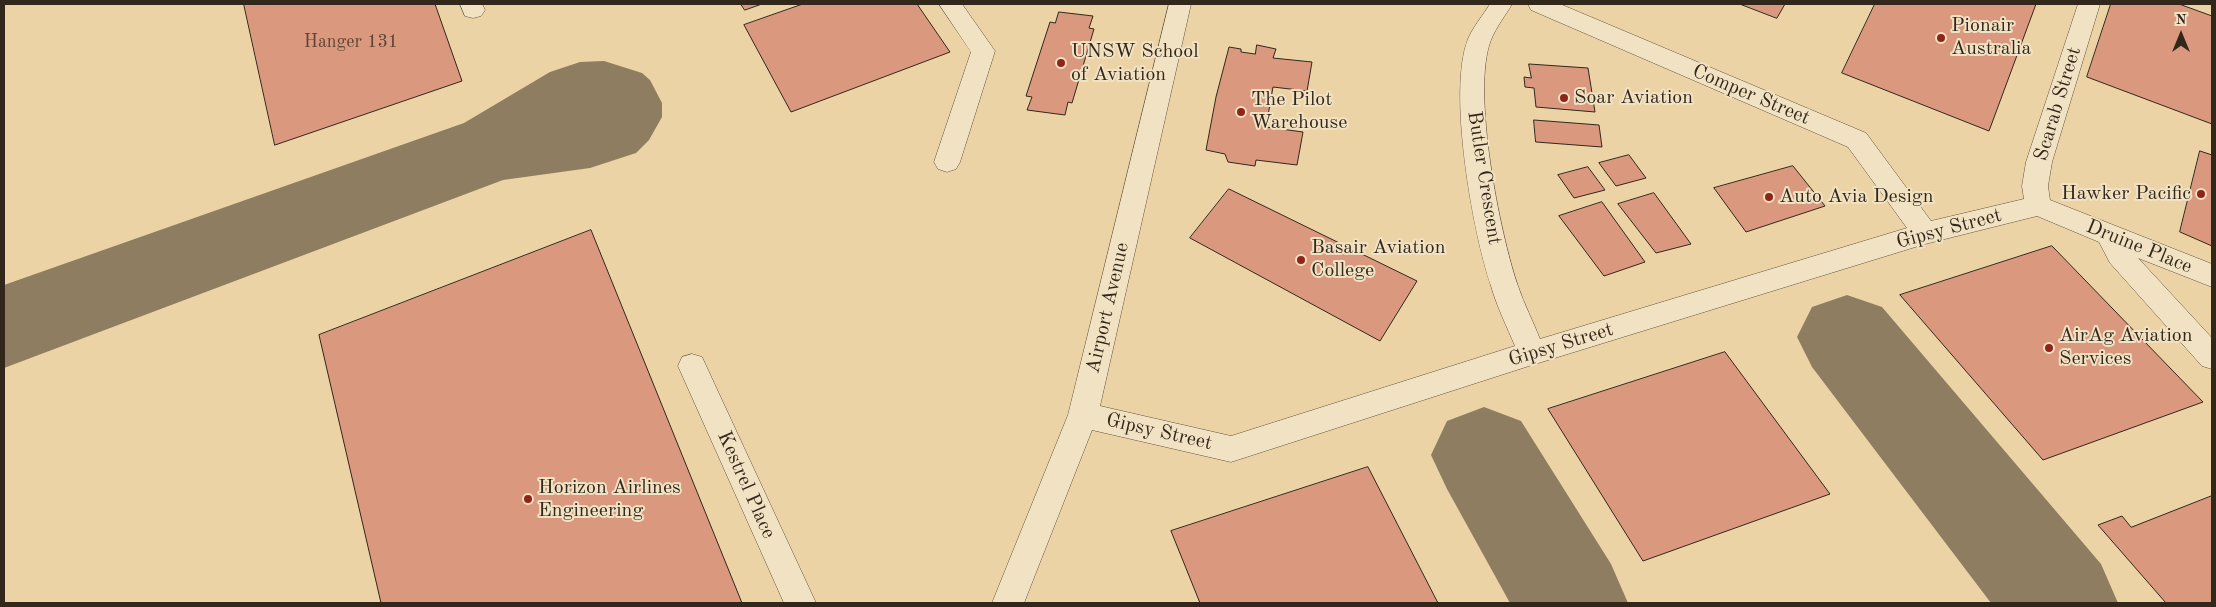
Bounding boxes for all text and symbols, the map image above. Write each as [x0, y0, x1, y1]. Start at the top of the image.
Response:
north arrow [2156, 10, 2206, 60]
text: N [2176, 13, 2186, 27]
place label: Pionair Australia [1951, 14, 2031, 61]
house number: Hanger 131 [304, 31, 398, 53]
marker: Pionair Australia [1935, 32, 1947, 44]
place label: UNSW School of Aviation [1071, 40, 1199, 87]
street label: Scarab Street [2029, 44, 2087, 164]
marker: UNSW School of Aviation [1055, 57, 1067, 69]
street label: Comper Street [1689, 59, 1813, 131]
place label: Soar Aviation [1574, 86, 1693, 110]
place label: The Pilot Warehouse [1251, 88, 1347, 135]
marker: Soar Aviation [1558, 92, 1570, 104]
marker: The Pilot Warehouse [1235, 106, 1247, 118]
street label: Butler Crescent [1462, 109, 1506, 247]
place label: Hawker Pacific [2061, 182, 2191, 206]
place label: Auto Avia Design [1779, 185, 1933, 209]
marker: Hawker Pacific [2195, 188, 2207, 200]
marker: Auto Avia Design [1763, 191, 1775, 203]
street label: Gipsy Street [1894, 203, 2004, 255]
street label: Druine Place [2082, 215, 2196, 279]
place label: Basair Aviation College [1311, 236, 1445, 283]
street label: Airport Avenue [1081, 240, 1135, 376]
marker: Basair Aviation College [1295, 254, 1307, 266]
street label: Gipsy Street [1506, 318, 1616, 372]
place label: AirAg Aviation Services [2059, 324, 2193, 371]
marker: AirAg Aviation Services [2043, 342, 2055, 354]
street label: Gipsy Street [1104, 408, 1214, 456]
street label: Kestrel Place [712, 427, 780, 543]
place label: Horizon Airlines Engineering [538, 476, 681, 523]
marker: Horizon Airlines Engineering [522, 493, 534, 505]

